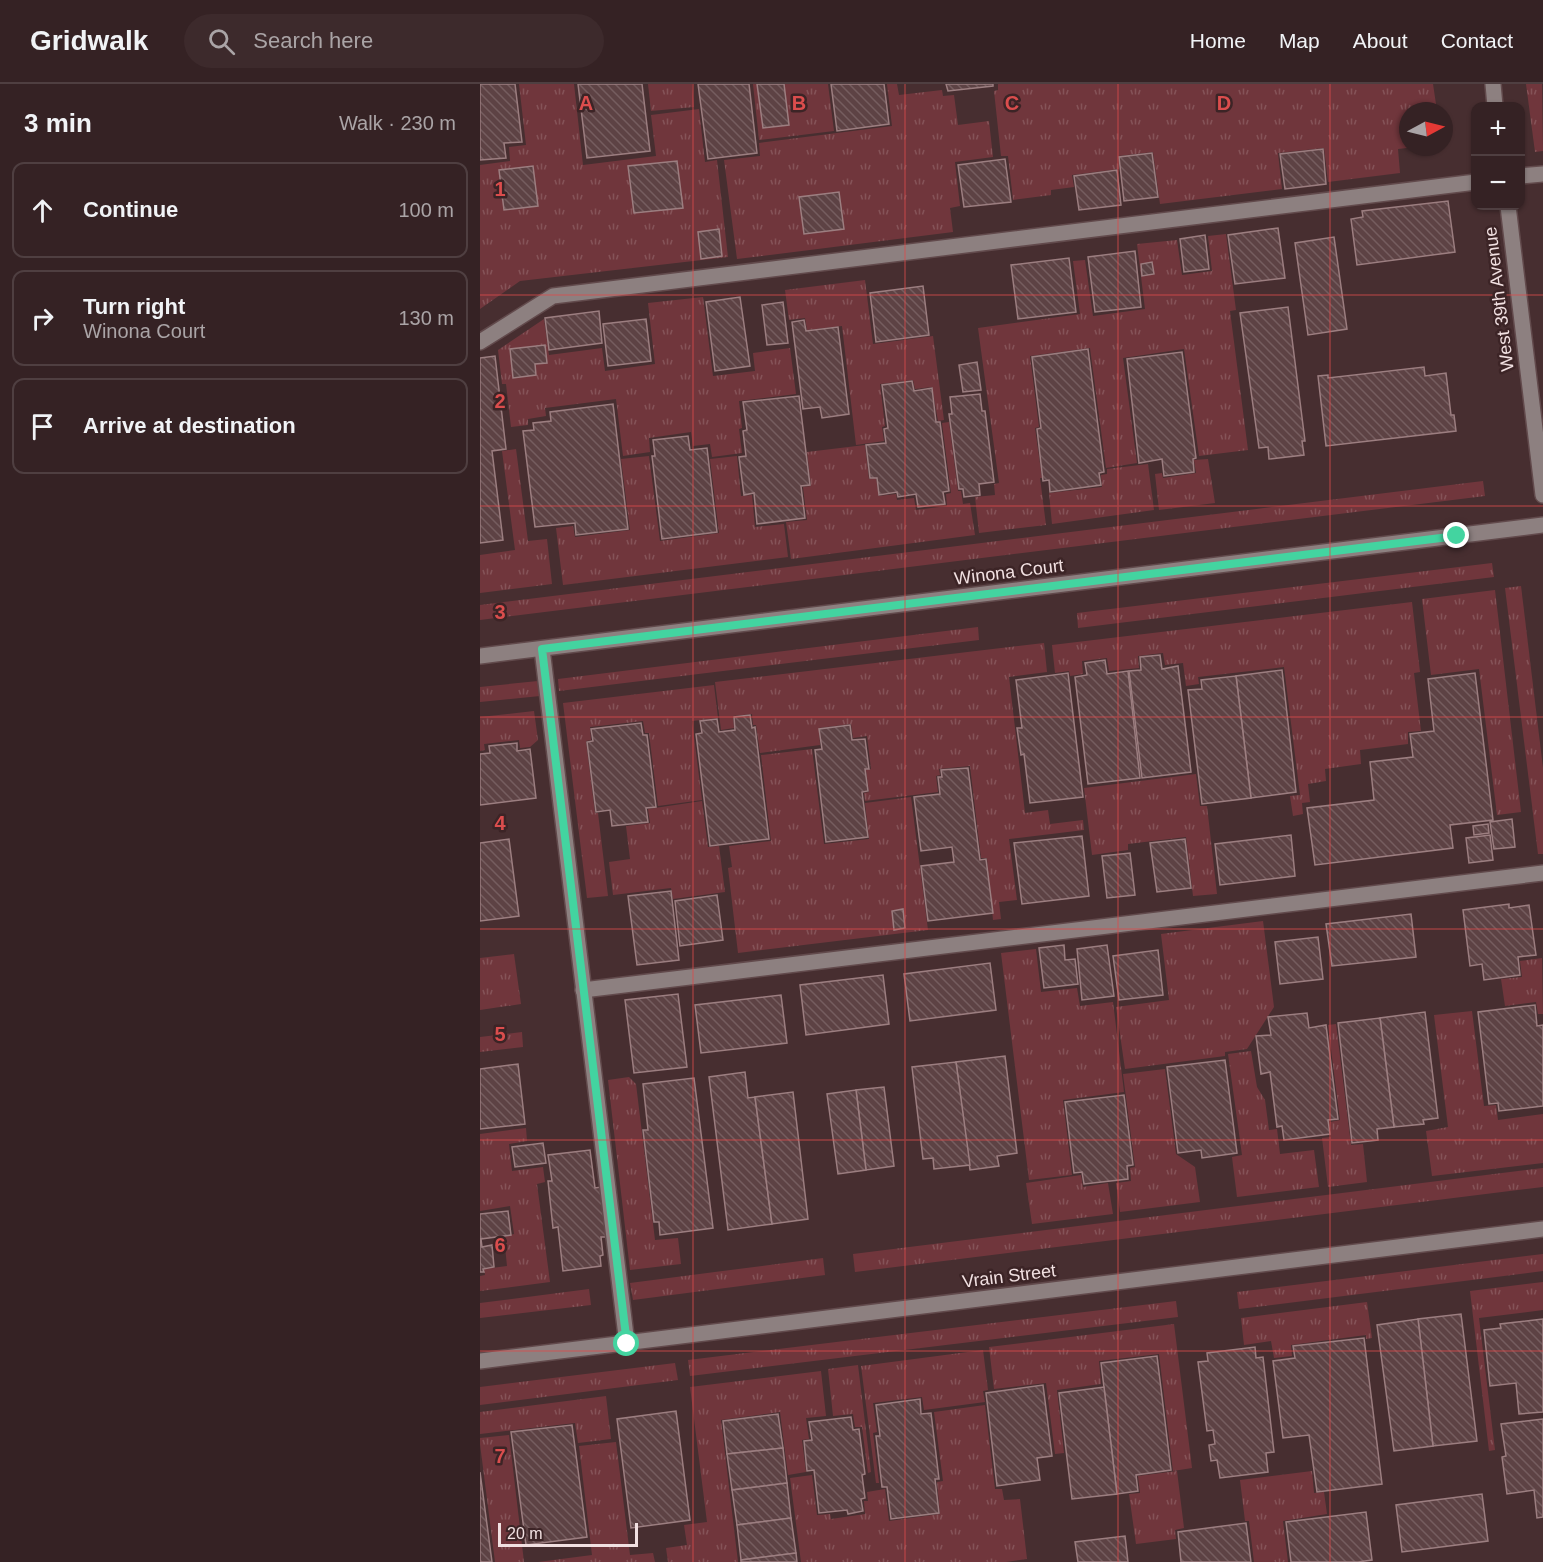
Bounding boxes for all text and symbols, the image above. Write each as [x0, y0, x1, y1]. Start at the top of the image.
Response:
search box [184, 14, 604, 68]
text: Gridwalk [30, 25, 148, 56]
icon: search [205, 25, 238, 58]
text: Search here [253, 28, 373, 53]
text: Home [1190, 29, 1246, 52]
text: Map [1279, 29, 1320, 52]
text: About [1353, 29, 1408, 52]
text: Contact [1441, 29, 1513, 52]
text: A [579, 92, 593, 114]
text: B [792, 92, 806, 114]
text: C [1005, 92, 1019, 114]
text: D [1217, 92, 1231, 114]
north arrow [1399, 102, 1453, 156]
map controls [1471, 102, 1525, 210]
button: + [1471, 102, 1525, 156]
text: 3 min [24, 108, 92, 138]
text: Walk · 230 m [339, 112, 456, 134]
button: − [1471, 156, 1525, 210]
text: 1 [494, 178, 506, 200]
icon: ahead [26, 194, 59, 227]
text: Continue [83, 197, 178, 222]
text: 100 m [398, 199, 454, 221]
street label: West 39th Avenue [1480, 226, 1518, 372]
text: Turn right [83, 294, 185, 319]
icon: right [26, 302, 59, 335]
text: 130 m [398, 307, 454, 329]
text: Winona Court [83, 320, 205, 342]
text: 2 [494, 390, 506, 412]
icon: arrive [26, 410, 59, 443]
text: Arrive at destination [83, 413, 296, 438]
route end [1443, 522, 1469, 548]
street label: Winona Court [953, 555, 1065, 589]
text: 3 [494, 601, 506, 623]
text: 4 [494, 812, 506, 834]
text: 5 [494, 1023, 506, 1045]
text: 6 [494, 1234, 506, 1256]
street label: Vrain Street [961, 1260, 1057, 1292]
route start [613, 1330, 639, 1356]
text: 7 [494, 1445, 506, 1467]
scale bar [498, 1520, 638, 1548]
text: 20 m [507, 1525, 543, 1542]

